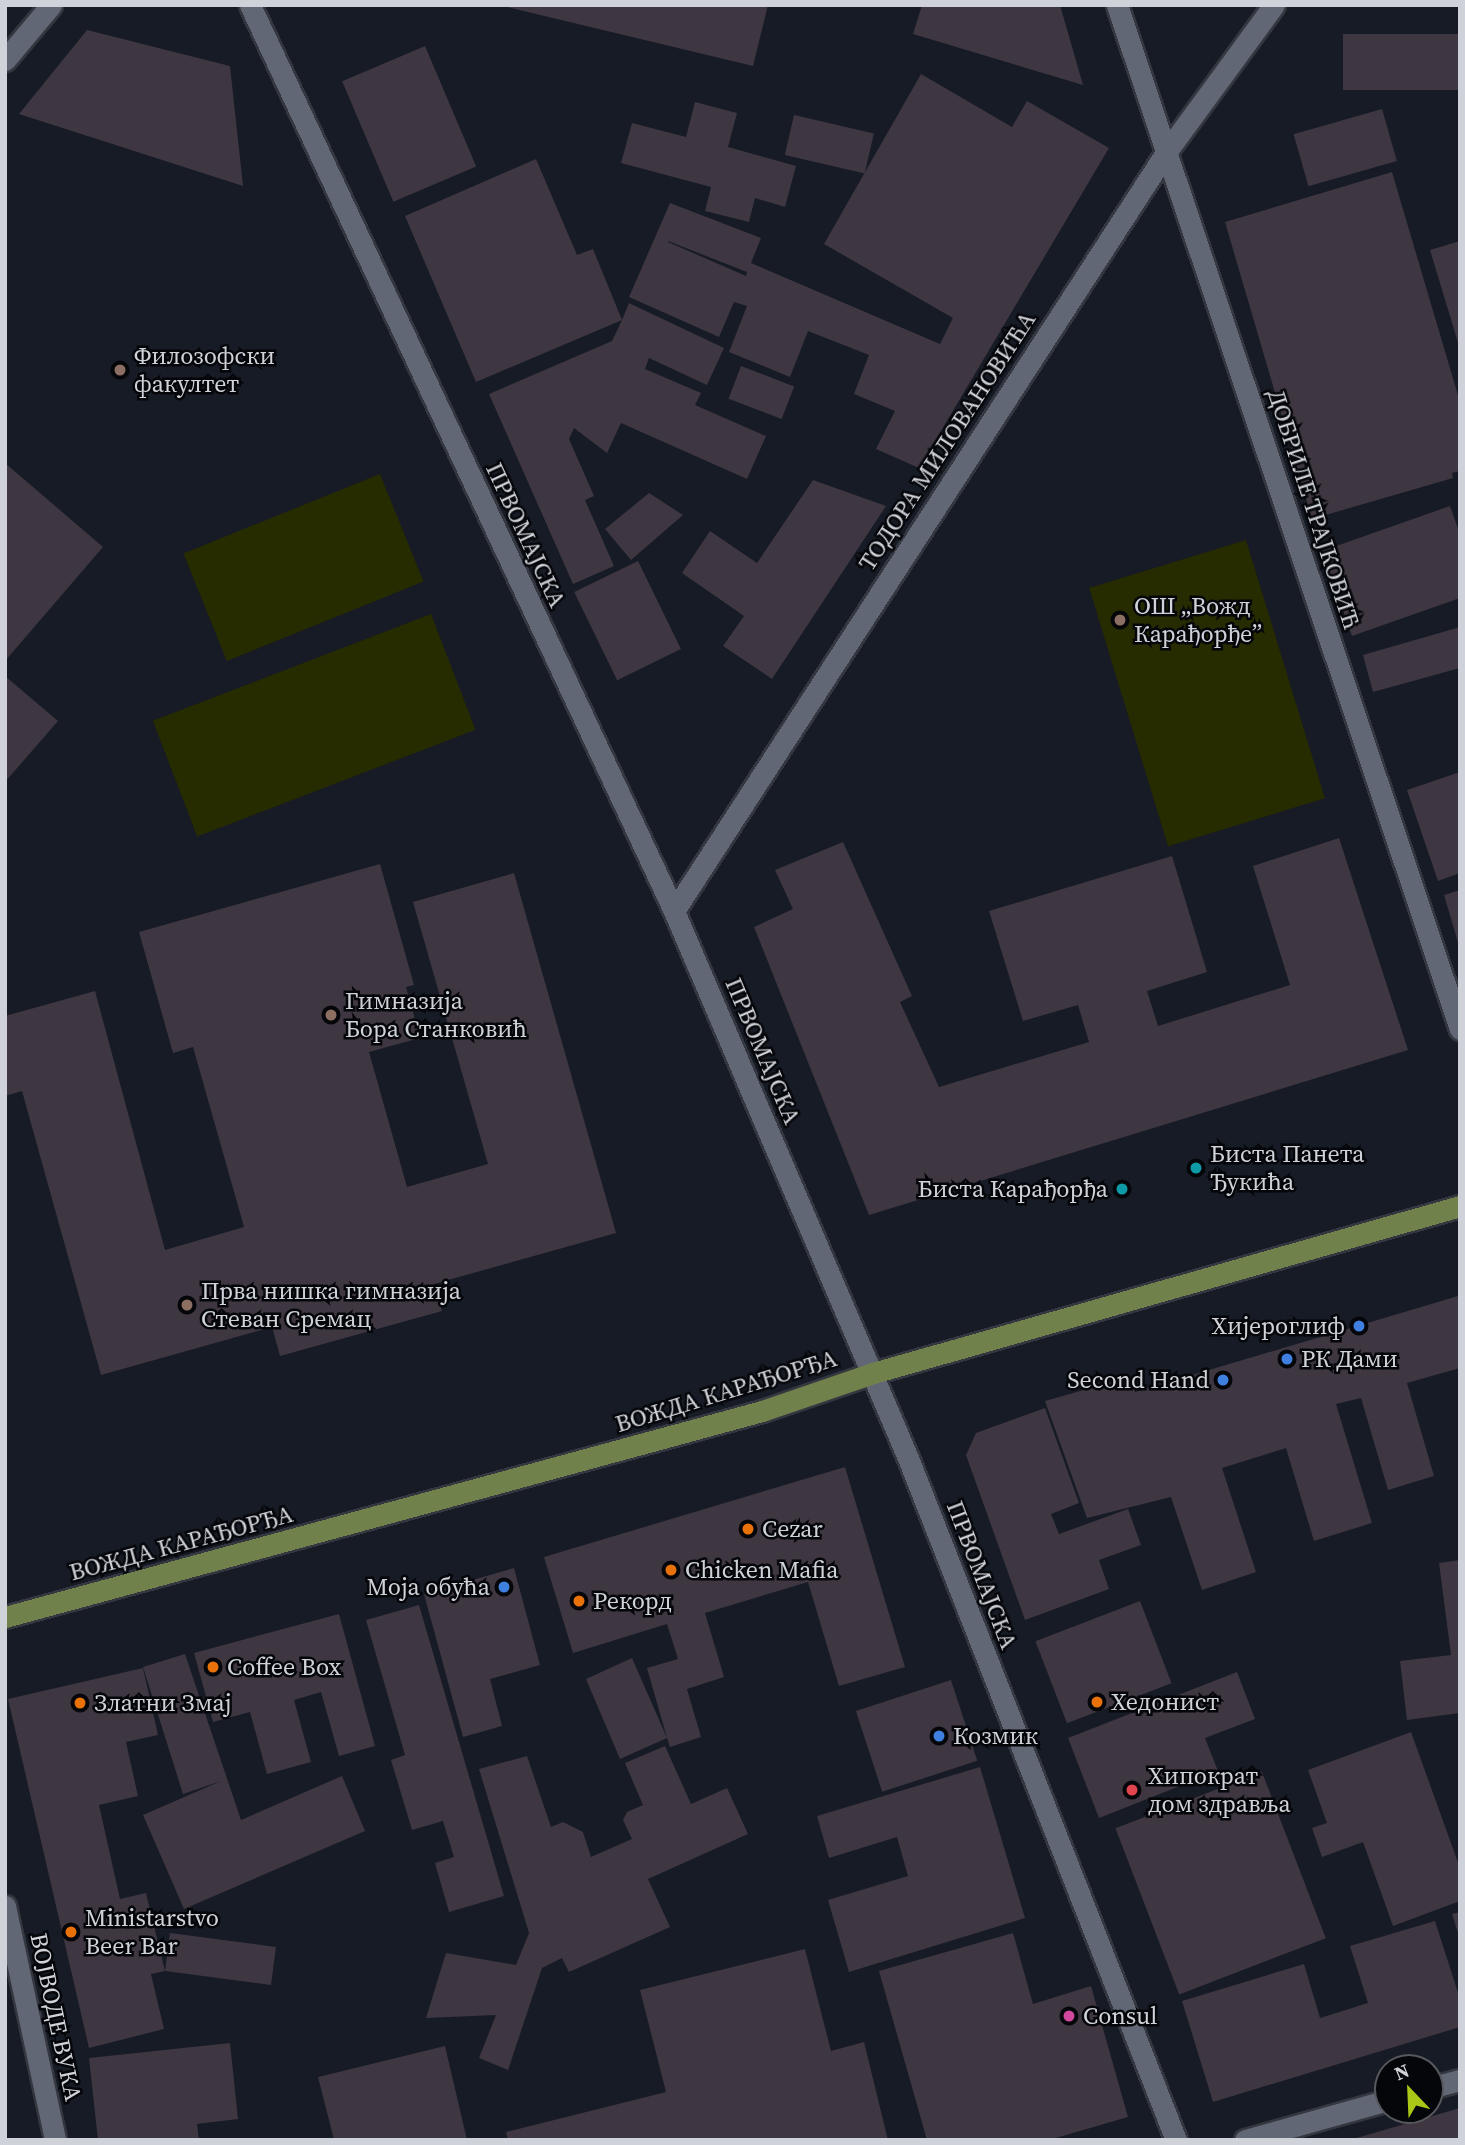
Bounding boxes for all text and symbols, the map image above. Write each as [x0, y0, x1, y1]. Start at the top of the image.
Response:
street label: ТОДОРА МИЛОВАНОВИЋА [852, 306, 1042, 576]
place label: Филозофски факултет [134, 342, 275, 398]
marker: Филозофски факултет [112, 362, 128, 378]
street label: ДОБРИЛЕ ТРАЈКОВИЋ [1261, 385, 1367, 633]
street label: ПРВОМАЈСКА [480, 458, 572, 612]
place label: ОШ „Вожд Карађорђе” [1134, 592, 1262, 648]
marker: ОШ „Вожд Карађорђе” [1112, 612, 1128, 628]
street label: ПРВОМАЈСКА [719, 973, 807, 1129]
place label: Гимназија Бора Станковић [345, 987, 527, 1043]
marker: Гимназија Бора Станковић [323, 1007, 339, 1023]
place label: Биста Панета Ђукића [1210, 1140, 1365, 1196]
marker: Биста Панета Ђукића [1188, 1160, 1204, 1176]
place label: Биста Карађорђа [918, 1175, 1108, 1203]
marker: Биста Карађорђа [1114, 1181, 1130, 1197]
place label: Прва нишка гимназија Стеван Сремац [201, 1277, 461, 1333]
marker: Прва нишка гимназија Стеван Сремац [179, 1297, 195, 1313]
place label: Хијероглиф [1212, 1312, 1345, 1340]
marker: Хијероглиф [1351, 1318, 1367, 1334]
street label: ВОЖДА КАРАЂОРЂА [612, 1344, 840, 1438]
place label: РК Дами [1301, 1345, 1398, 1373]
marker: РК Дами [1279, 1351, 1295, 1367]
place label: Second Hand [1067, 1366, 1209, 1394]
marker: Second Hand [1215, 1372, 1231, 1388]
street label: ПРВОМАЈСКА [941, 1497, 1023, 1653]
street label: ВОЖДА КАРАЂОРЂА [66, 1499, 296, 1587]
place label: Cezar [762, 1515, 823, 1543]
marker: Cezar [740, 1521, 756, 1537]
place label: Chicken Mafia [685, 1556, 838, 1584]
marker: Chicken Mafia [663, 1562, 679, 1578]
place label: Моја обућа [367, 1573, 490, 1601]
marker: Моја обућа [496, 1579, 512, 1595]
place label: Рекорд [593, 1587, 672, 1615]
marker: Рекорд [571, 1593, 587, 1609]
place label: Coffee Box [227, 1653, 341, 1681]
marker: Coffee Box [205, 1659, 221, 1675]
place label: Хедонист [1111, 1688, 1219, 1716]
place label: Златни Змај [94, 1689, 231, 1717]
marker: Хедонист [1089, 1694, 1105, 1710]
marker: Златни Змај [72, 1695, 88, 1711]
place label: Козмик [953, 1722, 1038, 1750]
marker: Козмик [931, 1728, 947, 1744]
place label: Хипократ дом здравља [1148, 1762, 1291, 1818]
marker: Хипократ дом здравља [1122, 1780, 1142, 1800]
place label: Ministarstvo Beer Bar [85, 1904, 219, 1960]
marker: Ministarstvo Beer Bar [63, 1924, 79, 1940]
street label: ВОЈВОДЕ ВУКА [24, 1930, 88, 2104]
place label: Consul [1083, 2002, 1157, 2030]
marker: Consul [1061, 2008, 1077, 2024]
north arrow [1374, 2054, 1444, 2124]
text: N [1390, 2057, 1413, 2086]

